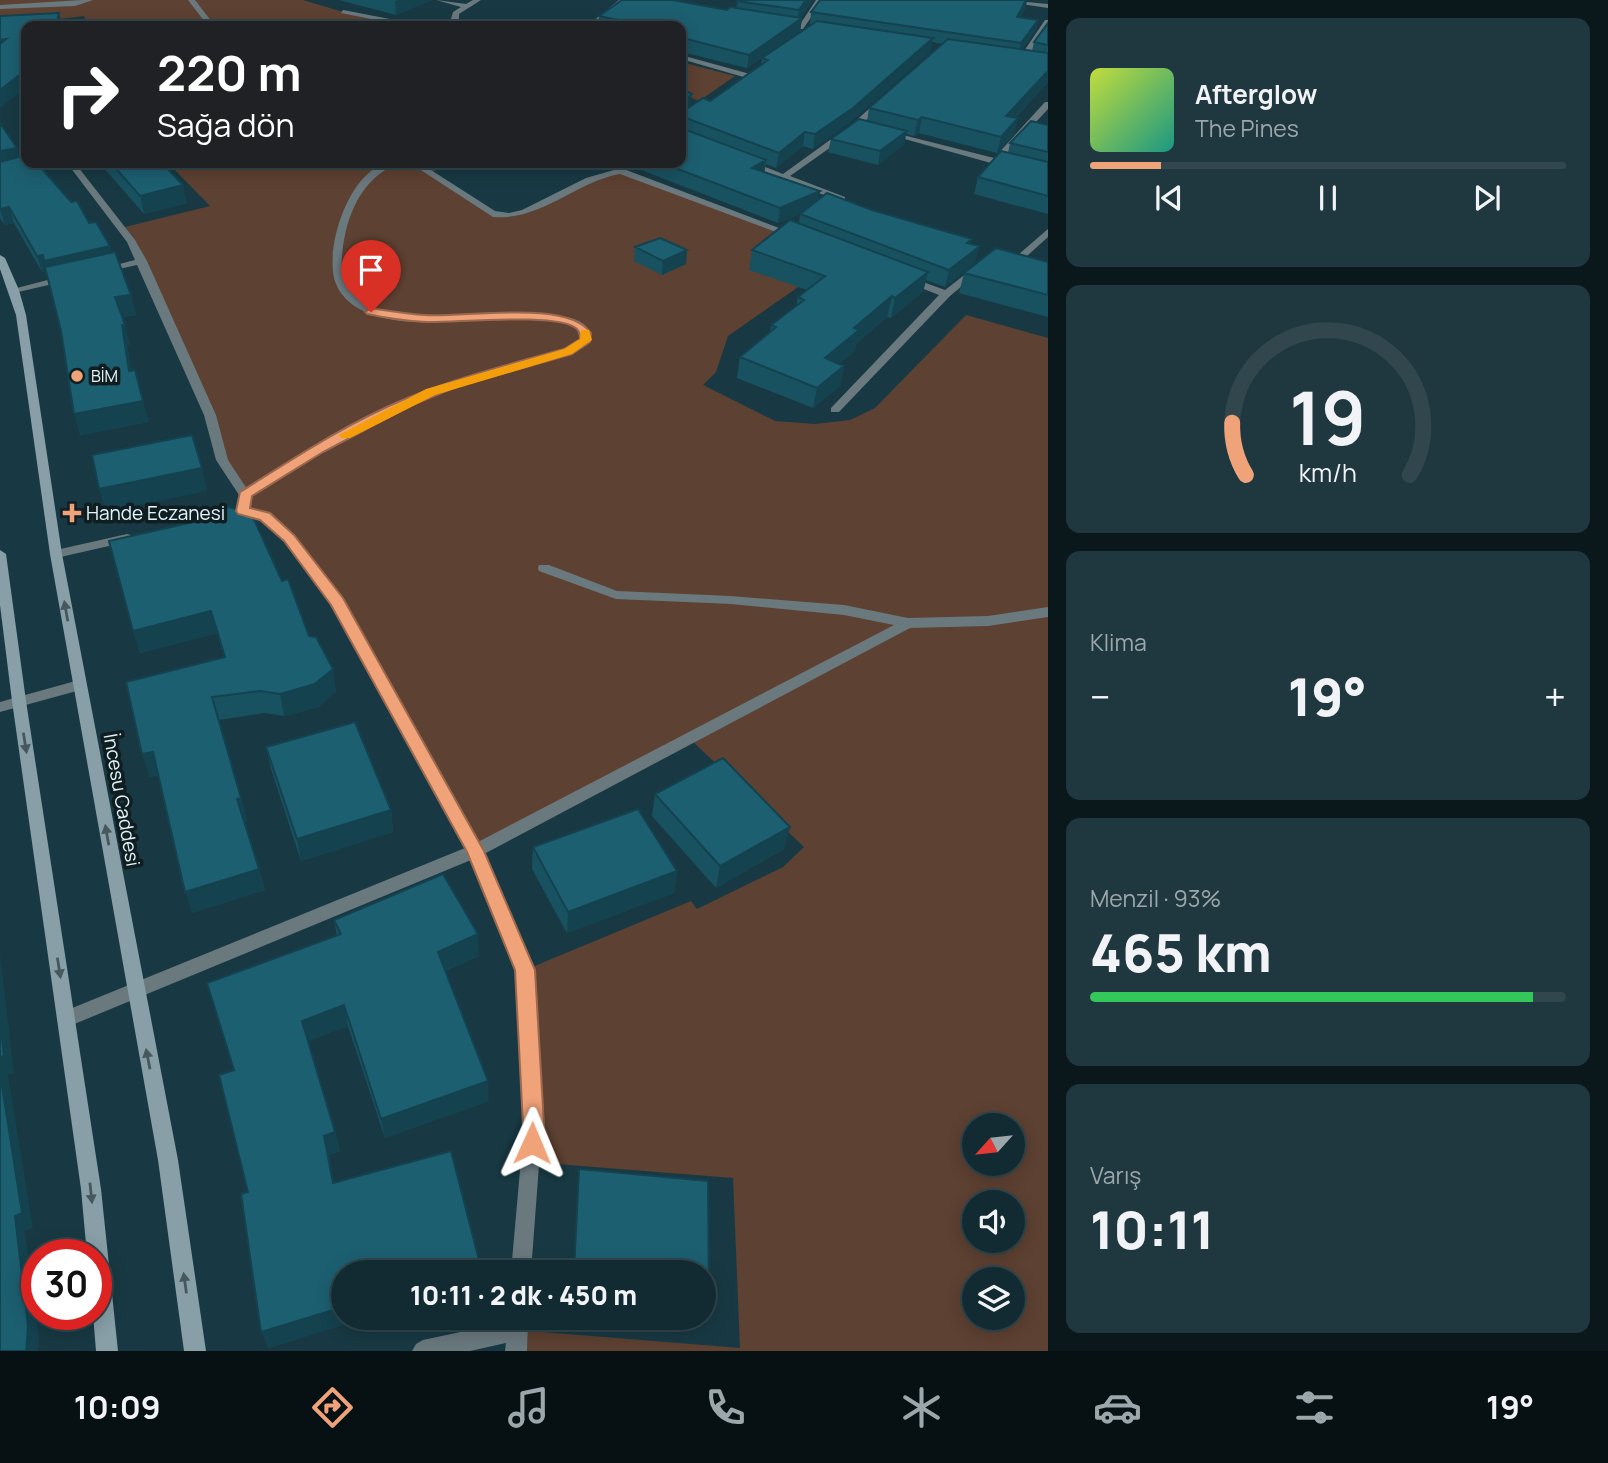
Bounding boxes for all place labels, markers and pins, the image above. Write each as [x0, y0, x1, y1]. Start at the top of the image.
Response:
pin [341, 240, 401, 312]
place label: BİM [91, 365, 118, 387]
marker: BİM [69, 368, 85, 384]
place label: Hande Eczanesi [86, 500, 225, 526]
marker: Hande Eczanesi [64, 505, 80, 521]

